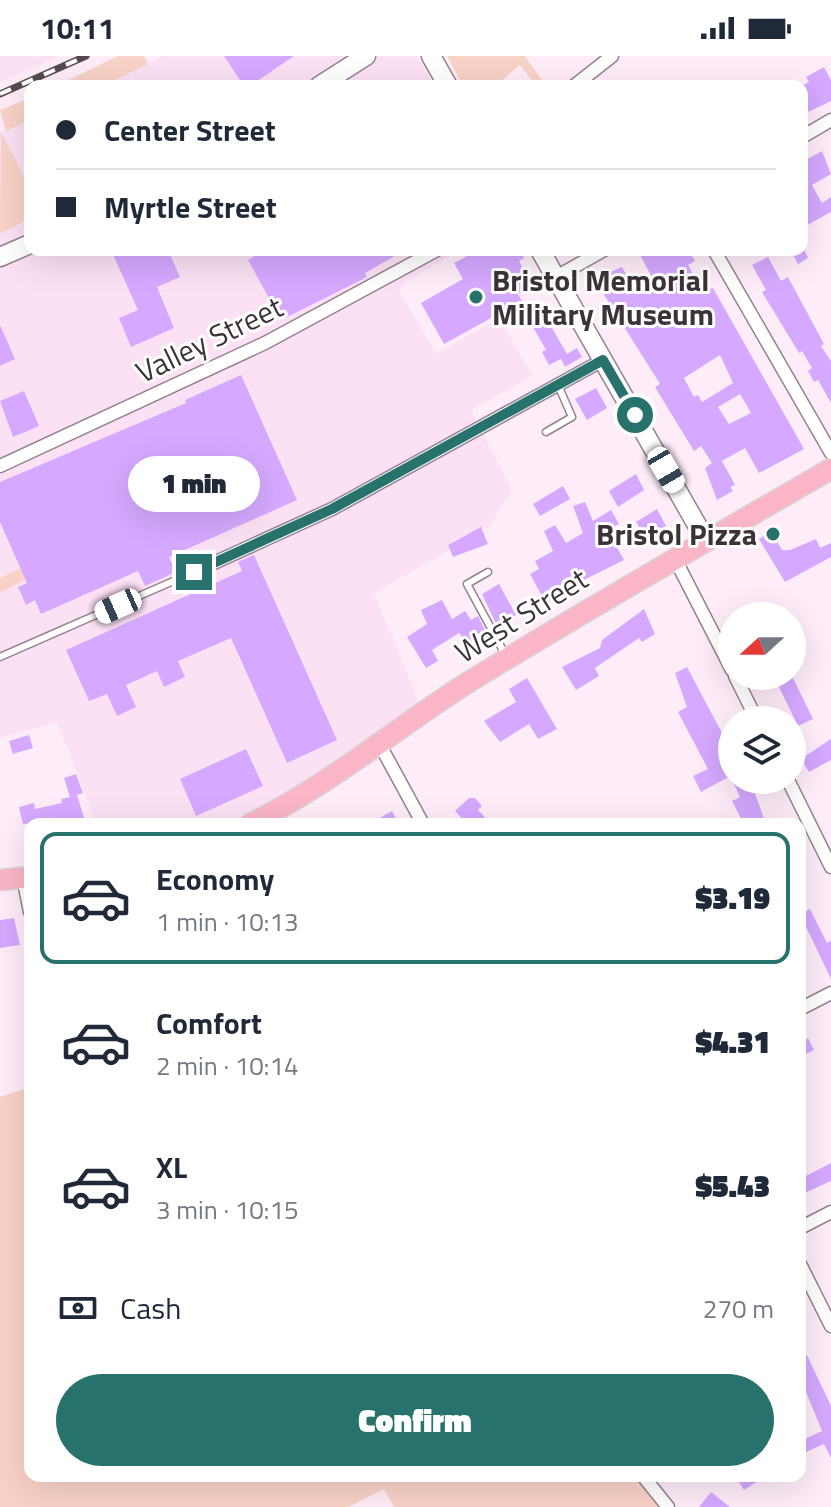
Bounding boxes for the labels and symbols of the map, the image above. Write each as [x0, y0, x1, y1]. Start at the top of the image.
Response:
place label: Bristol Memorial Military Museum [492, 257, 714, 337]
street label: Valley Street [128, 283, 291, 394]
marker: Bristol Memorial Military Museum [467, 288, 485, 306]
route start [617, 397, 653, 433]
car [644, 443, 688, 497]
callout: 1 min [128, 456, 260, 512]
place label: Bristol Pizza [596, 511, 757, 557]
marker: Bristol Pizza [764, 525, 782, 543]
route end [176, 554, 212, 590]
street label: West Street [445, 556, 597, 674]
car [91, 585, 145, 627]
north arrow [718, 602, 806, 690]

